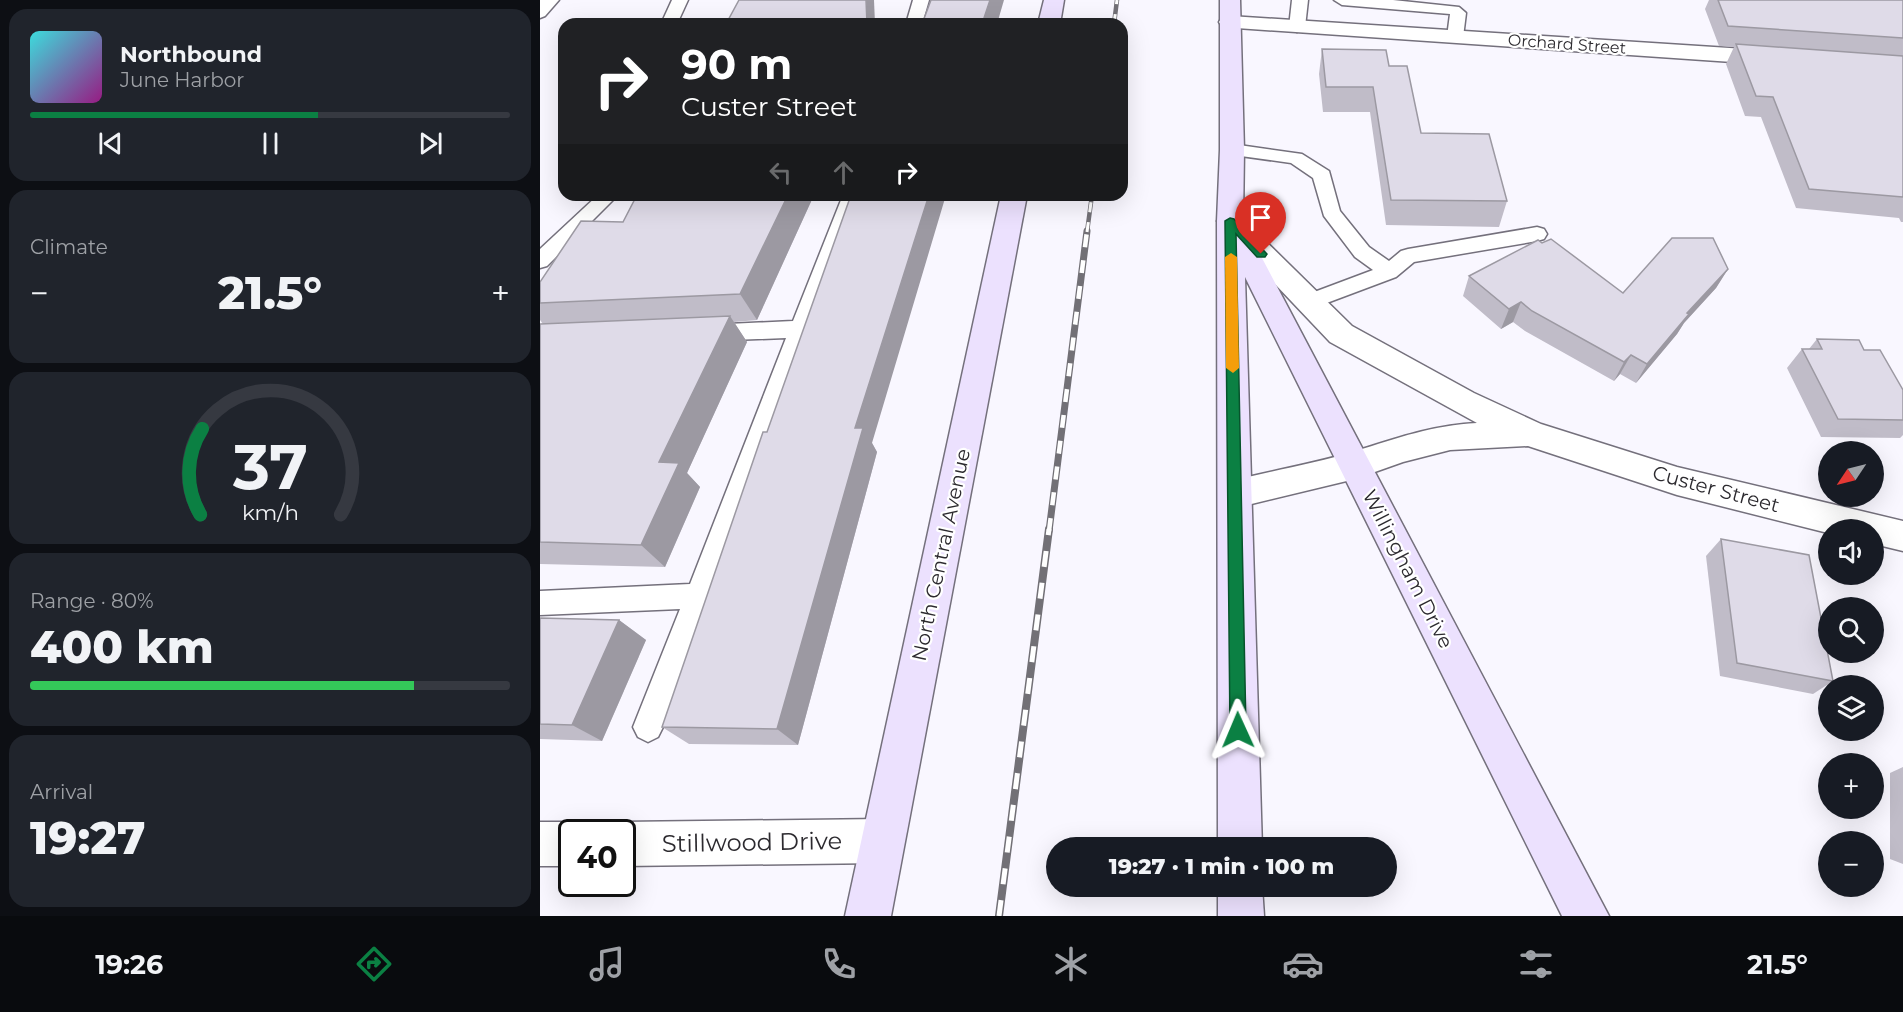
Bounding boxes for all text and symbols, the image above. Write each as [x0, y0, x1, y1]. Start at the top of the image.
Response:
street label: Orchard Street [1507, 30, 1627, 58]
text: 90 m [681, 38, 792, 90]
text: Northbound [120, 41, 262, 68]
icon: right [582, 42, 660, 120]
text: June Harbor [120, 68, 244, 92]
text: Custer Street [681, 90, 857, 123]
icon: previous [94, 127, 127, 160]
icon: pause [254, 127, 287, 160]
icon: next [414, 127, 447, 160]
icon: left [764, 156, 797, 189]
icon: ahead [827, 156, 860, 189]
icon: right [890, 156, 923, 189]
pin [1235, 192, 1286, 254]
icon: arrive [1244, 201, 1277, 234]
text: Climate [30, 235, 108, 259]
text: 21.5° [218, 265, 322, 320]
text: − [30, 273, 49, 313]
text: + [491, 273, 510, 313]
text: 37 [231, 429, 308, 505]
north arrow [1818, 441, 1884, 507]
map controls [1818, 441, 1884, 897]
street label: North Central Avenue [907, 447, 975, 663]
street label: Custer Street [1650, 461, 1782, 517]
street label: Willingham Drive [1358, 486, 1458, 652]
text: km/h [241, 499, 299, 525]
button: sound [1818, 519, 1884, 585]
text: Range · 80% [30, 589, 154, 613]
button: search [1818, 597, 1884, 663]
text: 400 km [30, 619, 214, 674]
button: layers [1818, 675, 1884, 741]
position arrow [1206, 698, 1270, 762]
button: + [1818, 753, 1884, 819]
text: Arrival [30, 780, 93, 804]
text: 19:27 [30, 810, 146, 865]
speed limit sign: 40 [558, 819, 636, 897]
street label: Stillwood Drive [662, 826, 842, 858]
button: − [1818, 831, 1884, 897]
text: 19:27 · 1 min · 100 m [1109, 853, 1334, 880]
icon: directions [353, 943, 395, 985]
icon: music [586, 943, 628, 985]
icon: phone [818, 943, 860, 985]
icon: climate [1050, 943, 1092, 985]
icon: car [1282, 943, 1324, 985]
icon: filters [1515, 943, 1557, 985]
text: 19:26 [95, 948, 163, 981]
text: 21.5° [1747, 948, 1808, 981]

